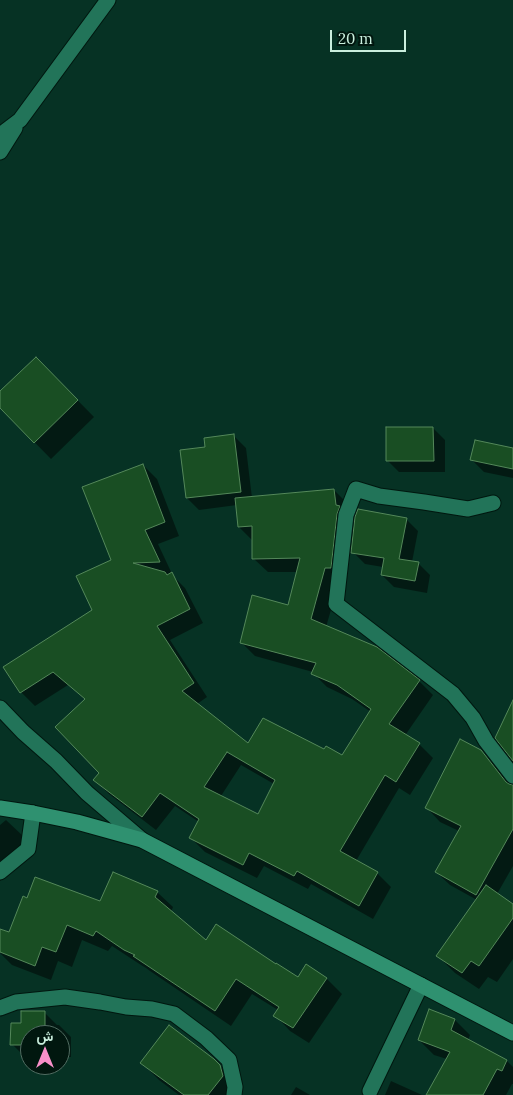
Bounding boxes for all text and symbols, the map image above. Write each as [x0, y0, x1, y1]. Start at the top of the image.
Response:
scale bar [333, 20, 409, 52]
text: 20 m [338, 29, 373, 48]
north arrow [20, 1025, 70, 1075]
text: ش [37, 1027, 53, 1045]

